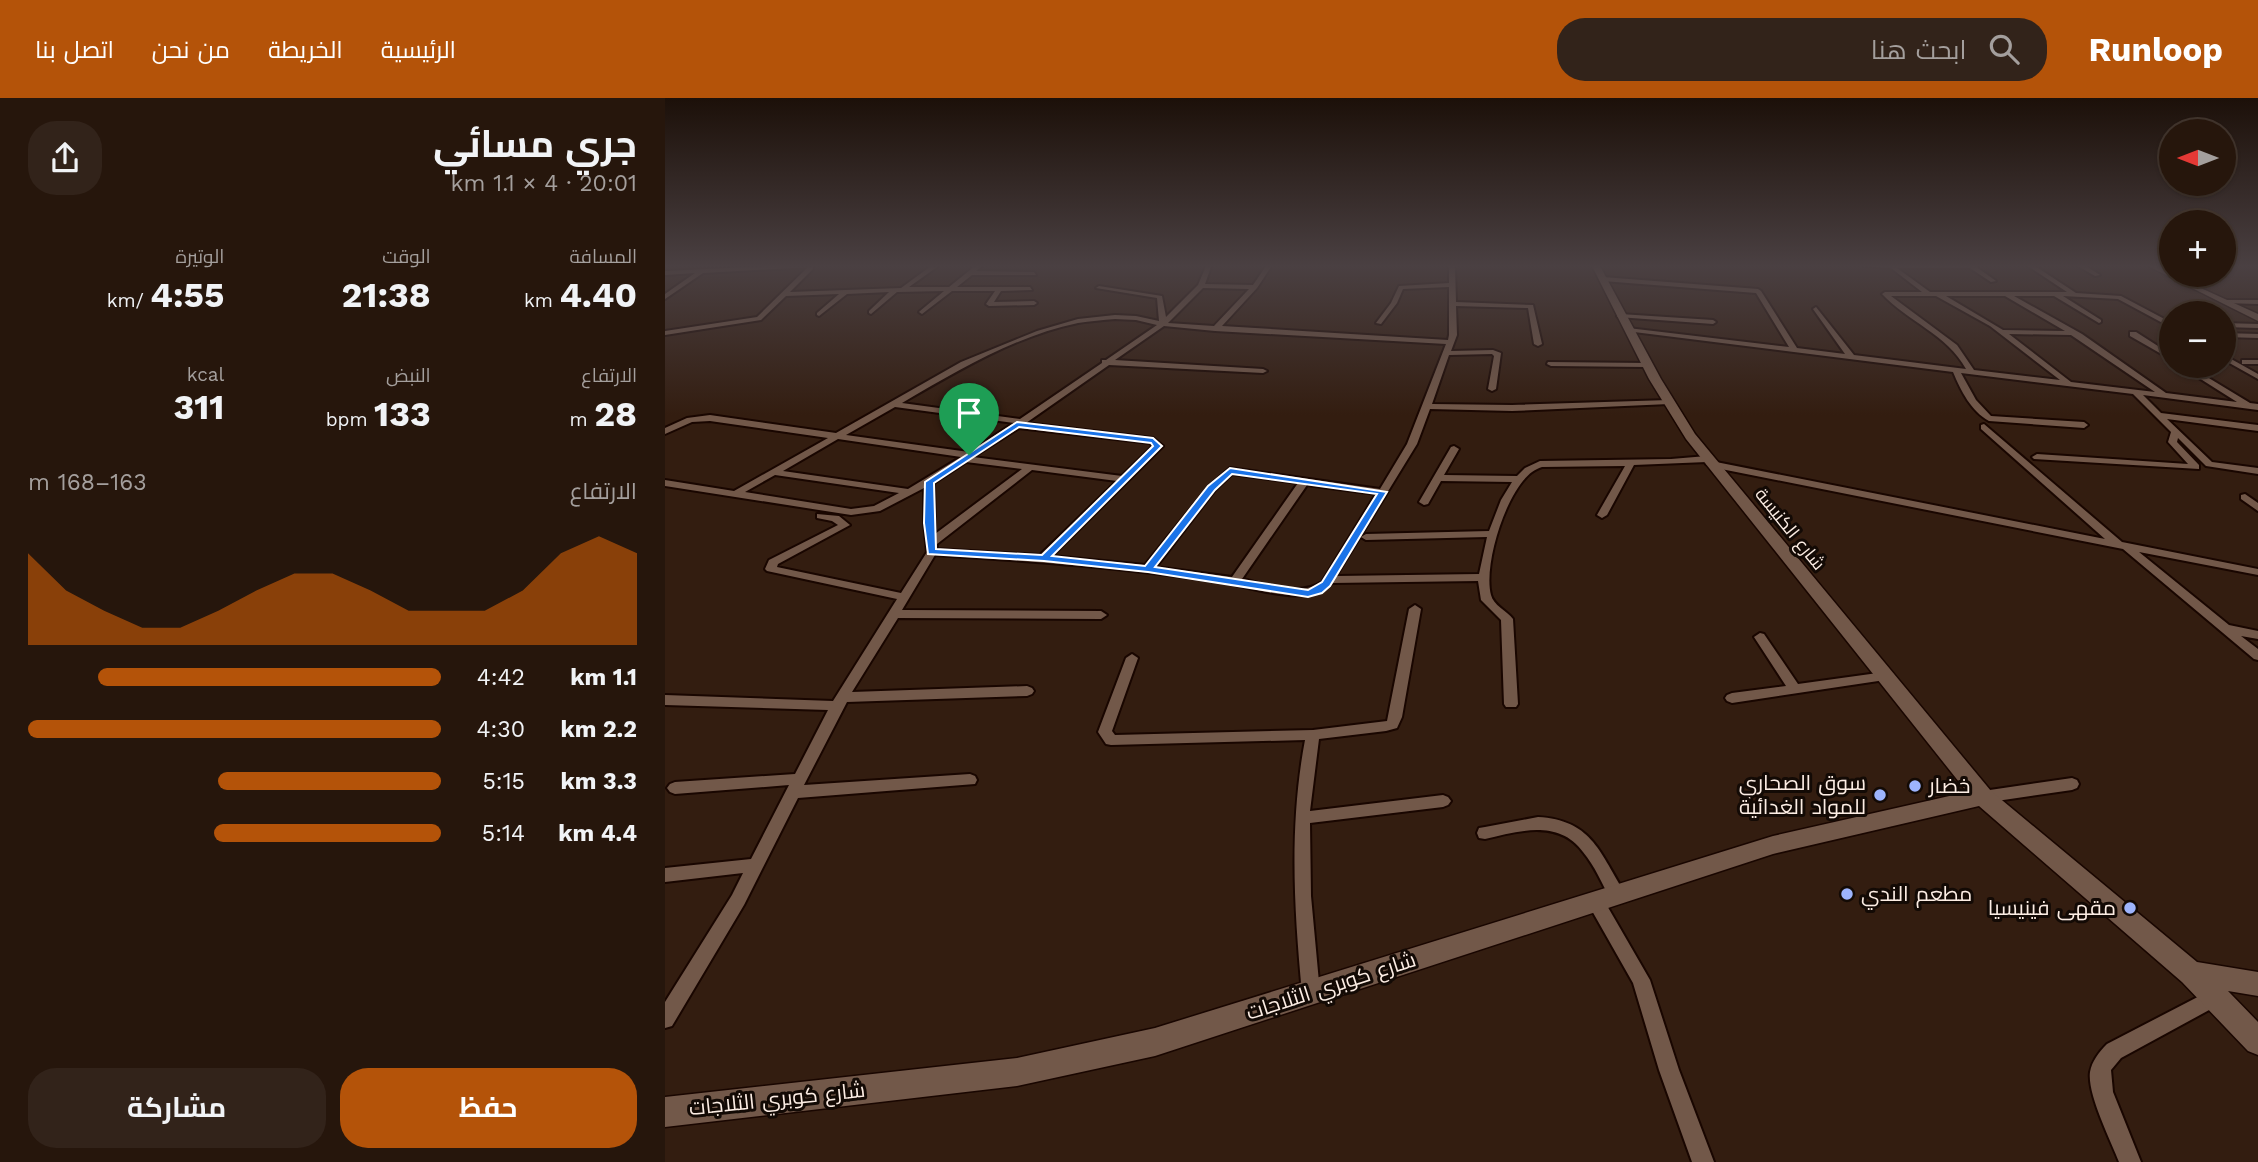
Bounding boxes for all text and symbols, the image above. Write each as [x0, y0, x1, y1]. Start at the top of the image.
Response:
search box [1557, 18, 2047, 81]
icon: search [1985, 30, 2023, 68]
text: Runloop [2089, 30, 2223, 69]
text: ابحث هنا [1871, 35, 1967, 65]
text: اتصل بنا [35, 36, 114, 64]
text: من نحن [152, 36, 230, 64]
text: الخريطة [268, 36, 343, 64]
text: الرئيسية [381, 36, 456, 64]
north arrow [2159, 119, 2237, 196]
map controls [2159, 119, 2236, 378]
button: share [28, 121, 102, 195]
text: جري مسائي [433, 122, 637, 166]
text: 20:01 · 4 × 1.1 km [450, 170, 637, 197]
button: + [2159, 210, 2236, 287]
text: الوتيرة [176, 245, 224, 268]
text: الوقت [382, 245, 431, 268]
text: المسافة [569, 245, 637, 268]
text: 4:55 [150, 274, 224, 316]
text: 21:38 [341, 274, 431, 316]
text: 4.40 [559, 274, 637, 316]
text: /km [107, 289, 150, 312]
text: km [524, 289, 559, 312]
button: − [2159, 301, 2236, 378]
text: kcal [187, 363, 224, 386]
text: النبض [386, 364, 431, 387]
text: الارتفاع [581, 364, 637, 387]
pin [939, 383, 999, 455]
text: 311 [173, 386, 224, 428]
text: 133 [374, 393, 431, 435]
text: 28 [594, 393, 637, 435]
icon: arrive [950, 394, 988, 432]
text: bpm [326, 408, 374, 431]
text: m [570, 408, 594, 431]
text: 163–168 m [28, 469, 147, 496]
text: الارتفاع [570, 478, 637, 505]
street label: شارع الكنيسة [1749, 484, 1830, 575]
text: 4:42 [477, 664, 525, 691]
text: 1.1 km [570, 664, 637, 691]
text: 4:30 [476, 716, 525, 743]
text: 2.2 km [560, 716, 637, 743]
text: 5:15 [482, 768, 525, 795]
text: 3.3 km [561, 768, 637, 795]
place label: سوق الصحاري للمواد الغدائية [1739, 770, 1866, 819]
place label: خضار [1928, 773, 1970, 798]
marker: خضار [1907, 778, 1923, 794]
marker: سوق الصحاري للمواد الغدائية [1872, 787, 1888, 803]
text: 5:14 [482, 820, 525, 847]
text: 4.4 km [558, 820, 637, 847]
place label: مطعم الندي [1861, 881, 1972, 910]
marker: مطعم الندي [1839, 886, 1855, 902]
place label: مقهى فينيسيا [1988, 895, 2116, 921]
marker: مقهى فينيسيا [2122, 900, 2138, 916]
street label: شارع كوبري الثلاجات [1243, 946, 1420, 1029]
button: مشاركة [28, 1068, 326, 1148]
button: حفظ [340, 1068, 637, 1148]
street label: شارع كوبري الثلاجات [688, 1077, 867, 1124]

